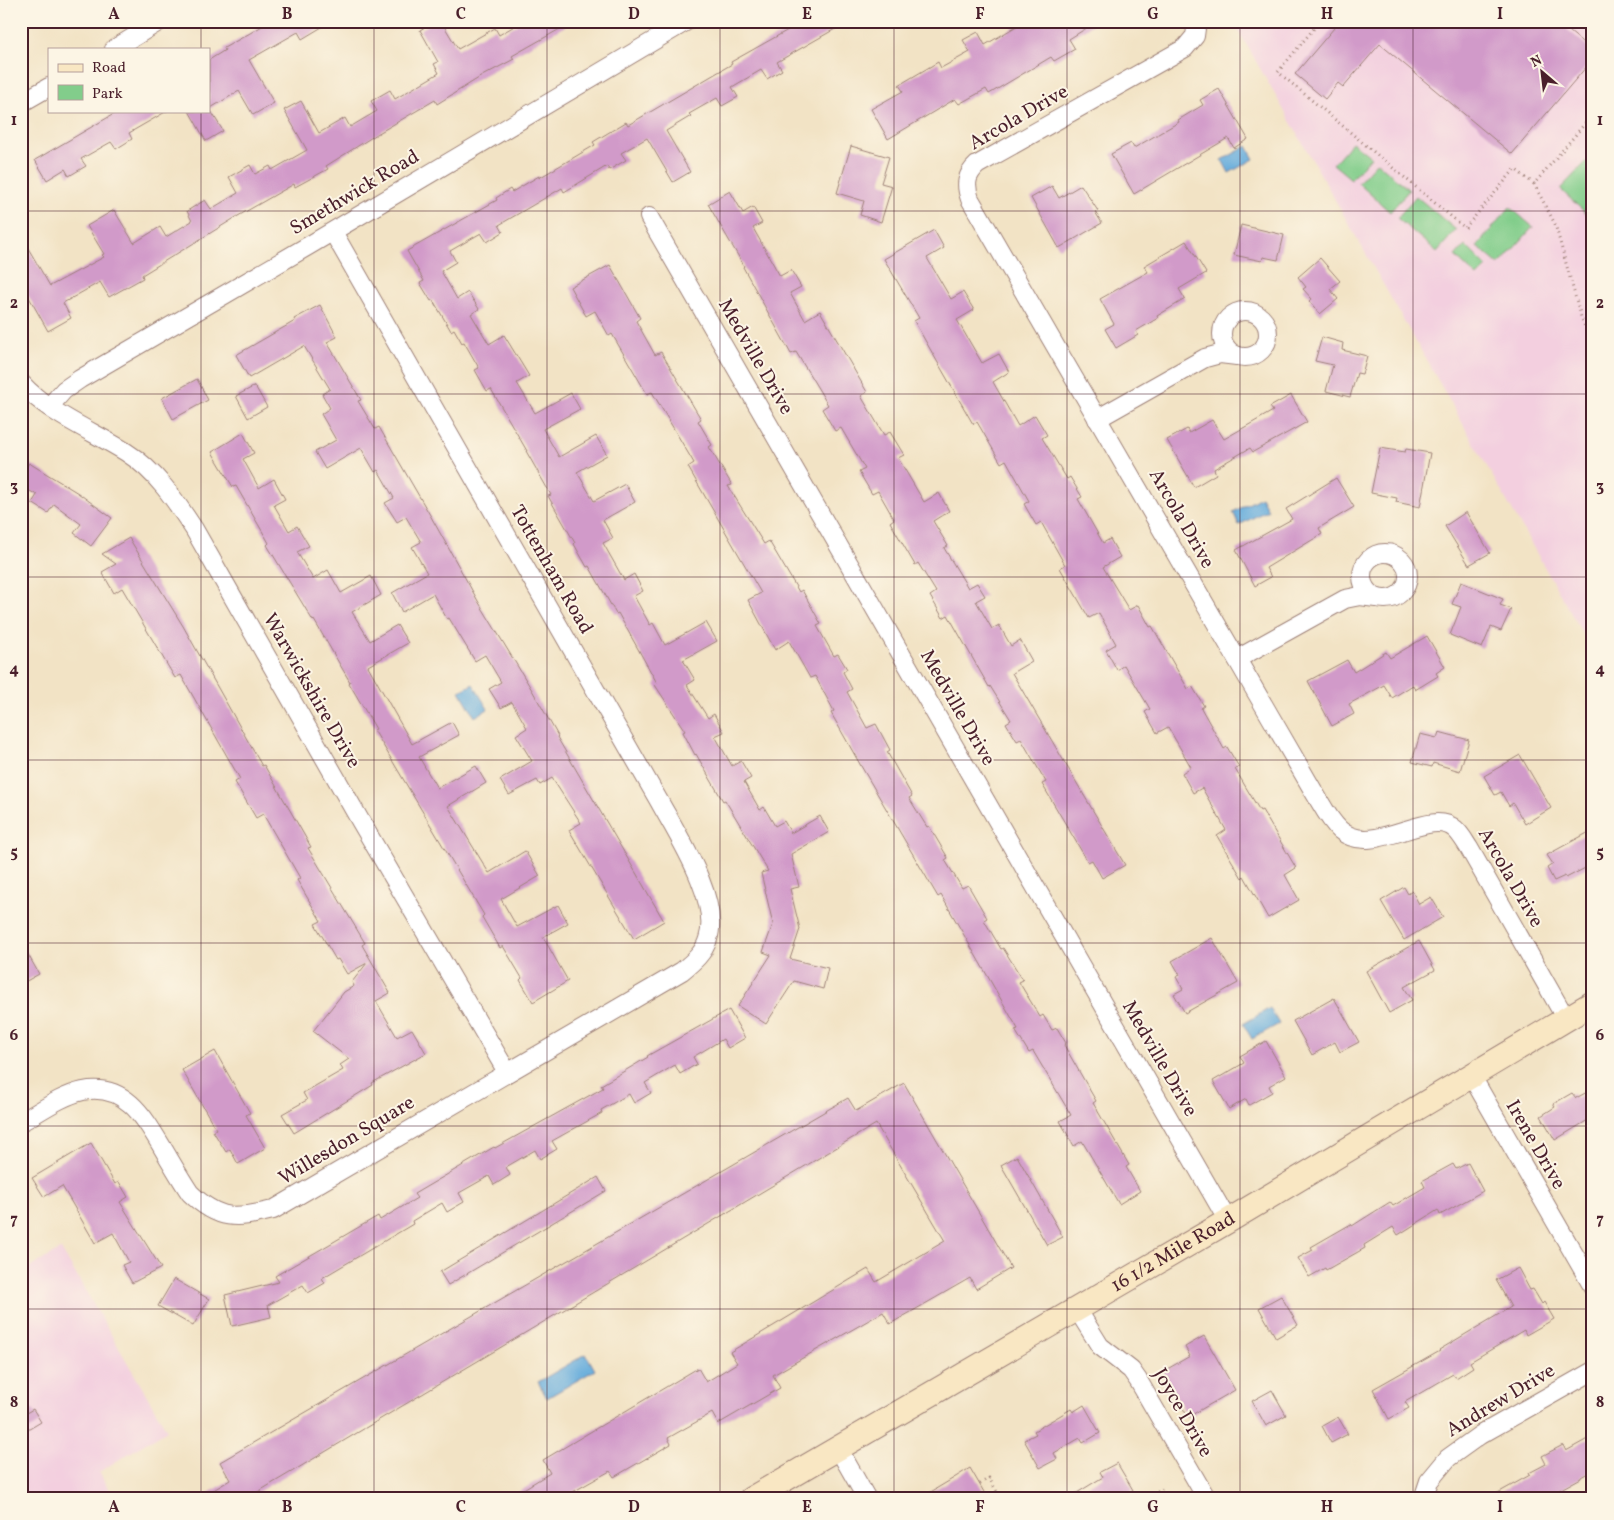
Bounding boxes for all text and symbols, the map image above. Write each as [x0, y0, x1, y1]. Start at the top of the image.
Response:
text: A [108, 4, 120, 26]
text: B [282, 4, 293, 26]
text: C [456, 4, 466, 26]
text: D [628, 4, 640, 26]
text: E [802, 4, 812, 26]
text: F [975, 4, 985, 26]
text: G [1147, 4, 1159, 26]
text: H [1321, 4, 1333, 26]
text: I [1497, 4, 1503, 26]
legend [48, 48, 210, 112]
north arrow [1516, 48, 1566, 98]
text: N [1528, 51, 1546, 73]
text: Road [92, 58, 126, 79]
street label: Arcola Drive [964, 78, 1074, 158]
text: Park [92, 84, 123, 105]
text: 1 [11, 110, 17, 132]
text: 1 [1597, 110, 1603, 132]
street label: Smethwick Road [285, 143, 425, 243]
text: 2 [10, 293, 18, 315]
text: 2 [1596, 293, 1604, 315]
street label: Medville Drive [710, 294, 800, 420]
street label: Arcola Drive [1141, 464, 1221, 574]
text: 3 [10, 476, 18, 498]
text: 3 [1596, 476, 1604, 498]
street label: Tottenham Road [503, 500, 599, 640]
street label: Warwickshire Drive [255, 608, 367, 774]
street label: Medville Drive [912, 645, 1002, 771]
text: 4 [9, 659, 19, 681]
text: 4 [1595, 659, 1605, 681]
street label: Arcola Drive [1470, 823, 1550, 933]
text: 5 [10, 842, 18, 864]
text: 5 [1596, 842, 1604, 864]
street label: Medville Drive [1114, 996, 1204, 1122]
text: 6 [10, 1025, 19, 1047]
text: 6 [1596, 1025, 1605, 1047]
street label: Willesdon Square [274, 1089, 420, 1193]
street label: Irene Drive [1498, 1095, 1572, 1195]
street label: 16 1/2 Mile Road [1106, 1205, 1241, 1300]
text: 7 [10, 1209, 18, 1231]
text: 7 [1596, 1209, 1604, 1231]
street label: Andrew Drive [1441, 1357, 1561, 1445]
street label: Joyce Drive [1145, 1363, 1219, 1463]
text: 8 [10, 1392, 18, 1414]
text: 8 [1596, 1392, 1604, 1414]
text: A [108, 1497, 120, 1519]
text: B [282, 1497, 293, 1519]
text: C [456, 1497, 466, 1519]
text: D [628, 1497, 640, 1519]
text: E [802, 1497, 812, 1519]
text: F [975, 1497, 985, 1519]
text: G [1147, 1497, 1159, 1519]
text: H [1321, 1497, 1333, 1519]
text: I [1497, 1497, 1503, 1519]

